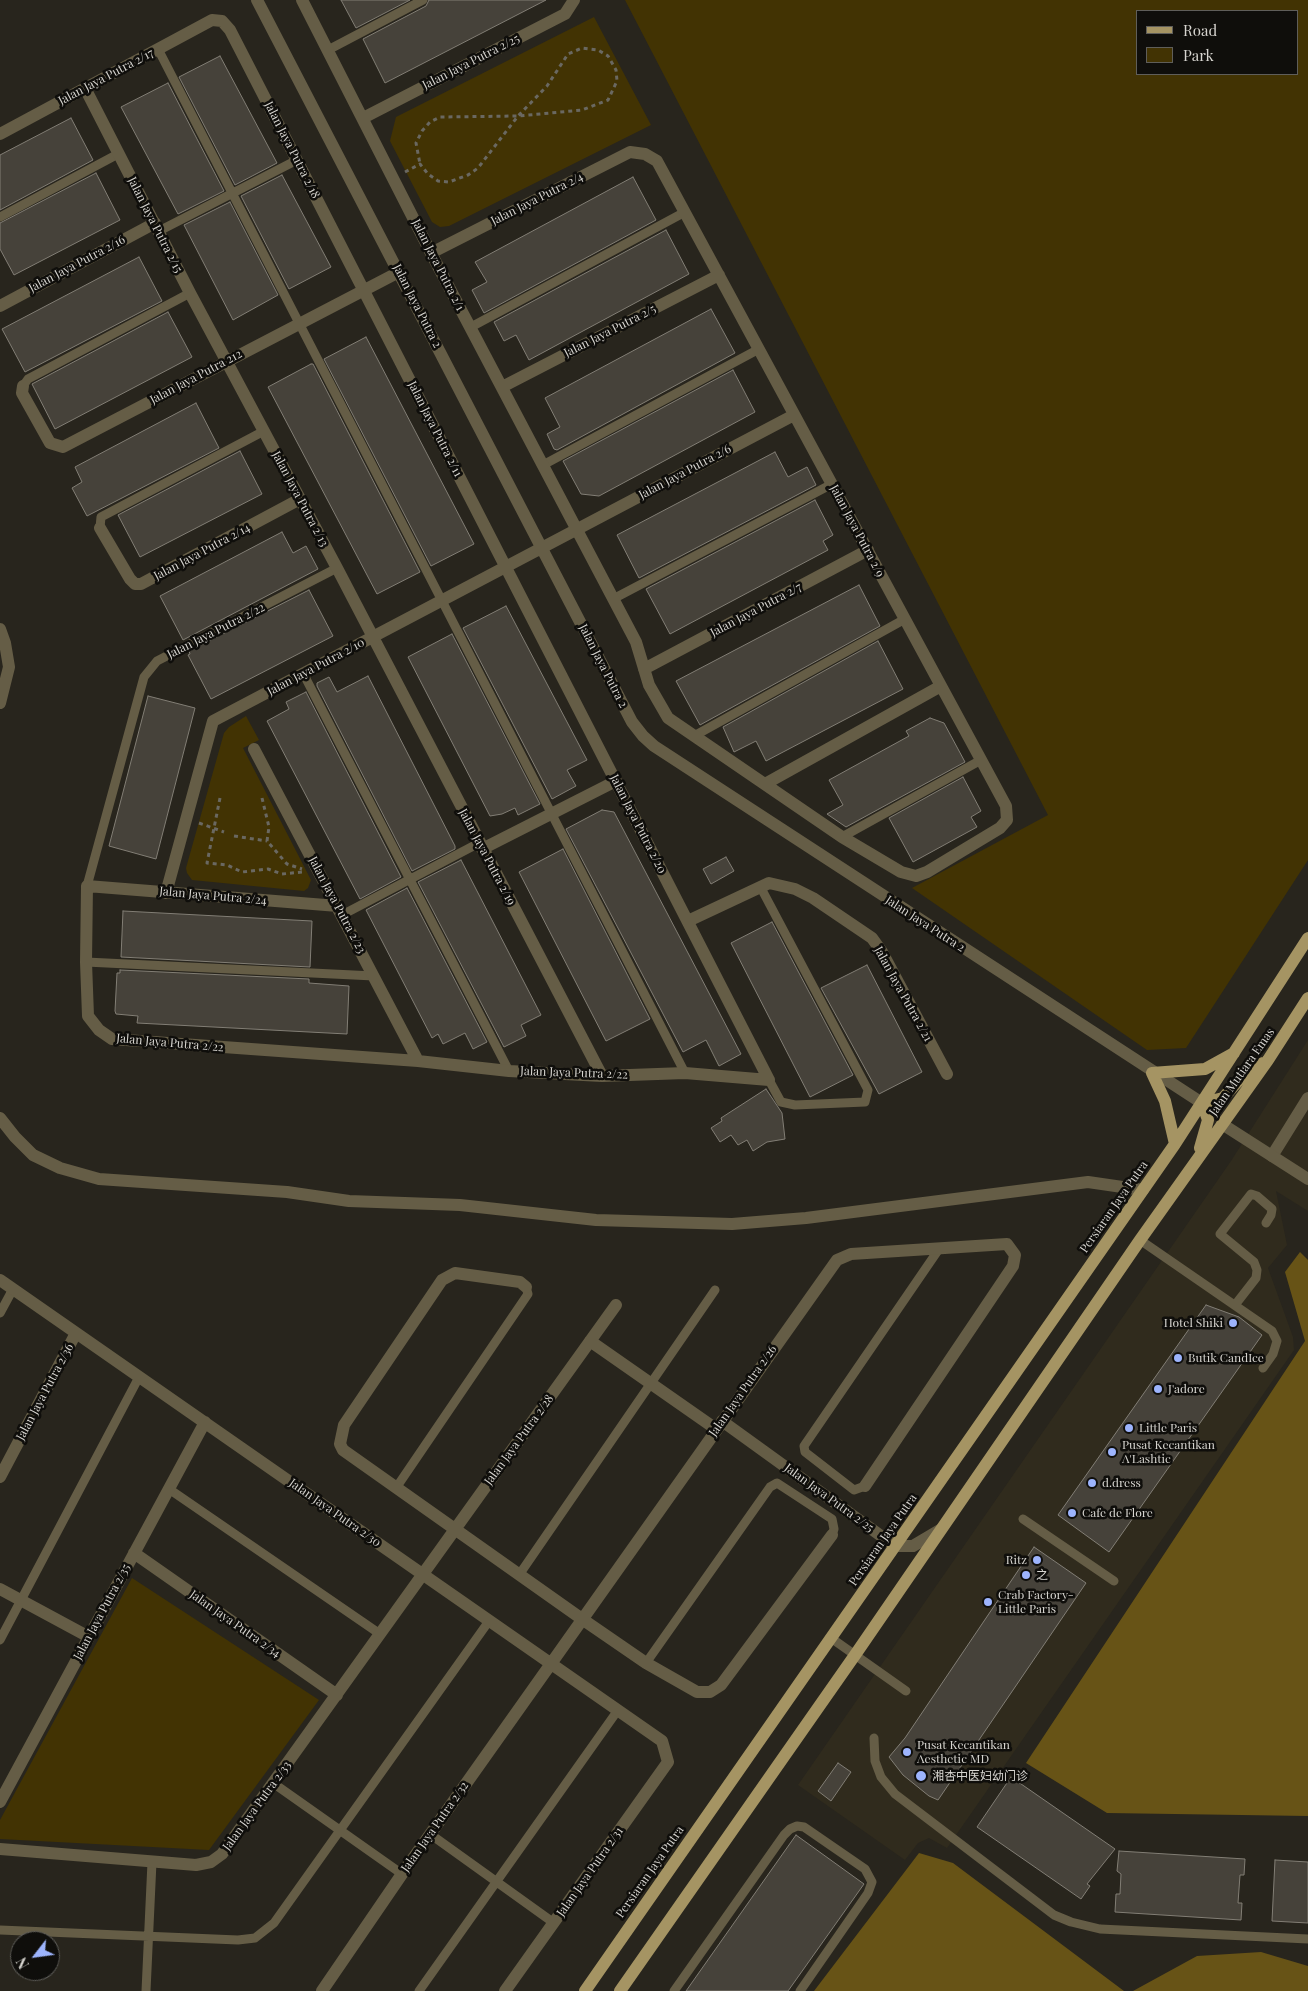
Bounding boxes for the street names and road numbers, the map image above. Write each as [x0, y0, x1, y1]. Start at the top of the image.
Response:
street label: Jalan Jaya Putra 2/25 [420, 31, 522, 93]
street label: Jalan Jaya Putra 2/17 [56, 46, 156, 108]
street label: Jalan Jaya Putra 2/18 [261, 99, 323, 201]
street label: Jalan Jaya Putra 2/4 [488, 170, 586, 228]
street label: Jalan Jaya Putra 2/15 [125, 175, 185, 275]
street label: Jalan Jaya Putra 2/1 [409, 217, 467, 313]
street label: Jalan Jaya Putra 2/16 [26, 233, 128, 295]
street label: Jalan Jaya Putra 2 [390, 262, 444, 350]
street label: Jalan Jaya Putra 2/5 [562, 302, 658, 360]
street label: Jalan Jaya Putra 212 [148, 347, 244, 407]
street label: Jalan Jaya Putra 2/11 [405, 379, 465, 479]
street label: Jalan Jaya Putra 2/6 [636, 442, 734, 502]
street label: Jalan Jaya Putra 2/13 [269, 449, 331, 549]
street label: Jalan Jaya Putra 2/9 [827, 482, 887, 580]
street label: Jalan Jaya Putra 2/14 [151, 521, 253, 583]
street label: Jalan Jaya Putra 2/7 [708, 580, 804, 640]
street label: Jalan Jaya Putra 2/22 [165, 600, 267, 662]
street label: Jalan Jaya Putra 2 [576, 622, 630, 710]
street label: Jalan Jaya Putra 2/10 [265, 635, 367, 699]
street label: Jalan Jaya Putra 2/20 [607, 772, 669, 876]
street label: Jalan Jaya Putra 2/19 [456, 806, 518, 908]
street label: Jalan Jaya Putra 2/23 [305, 854, 369, 956]
street label: Jalan Jaya Putra 2/24 [159, 884, 267, 908]
street label: Jalan Jaya Putra 2 [883, 893, 967, 955]
street label: Jalan Jaya Putra 2/21 [871, 944, 935, 1044]
street label: Jalan Mutiara Emas [1206, 1025, 1278, 1119]
street label: Jalan Jaya Putra 2/22 [116, 1031, 224, 1055]
street label: Jalan Jaya Putra 2/22 [520, 1064, 628, 1082]
street label: Persiaran Jaya Putra [1077, 1158, 1151, 1256]
street label: Jalan Jaya Putra 2/36 [13, 1341, 77, 1443]
street label: Jalan Jaya Putra 2/26 [706, 1343, 780, 1439]
street label: Jalan Jaya Putra 2/28 [481, 1392, 557, 1488]
street label: Jalan Jaya Putra 2/25 [782, 1461, 876, 1535]
street label: Jalan Jaya Putra 2/30 [286, 1476, 384, 1550]
street label: Persiaran Jaya Putra [846, 1491, 920, 1589]
street label: Jalan Jaya Putra 2/35 [71, 1562, 133, 1662]
street label: Jalan Jaya Putra 2/34 [187, 1587, 283, 1661]
street label: Jalan Jaya Putra 2/33 [220, 1758, 294, 1854]
street label: Jalan Jaya Putra 2/32 [398, 1779, 472, 1875]
street label: Persiaran Jaya Putra [613, 1823, 687, 1921]
street label: Jalan Jaya Putra 2/31 [554, 1824, 626, 1920]

